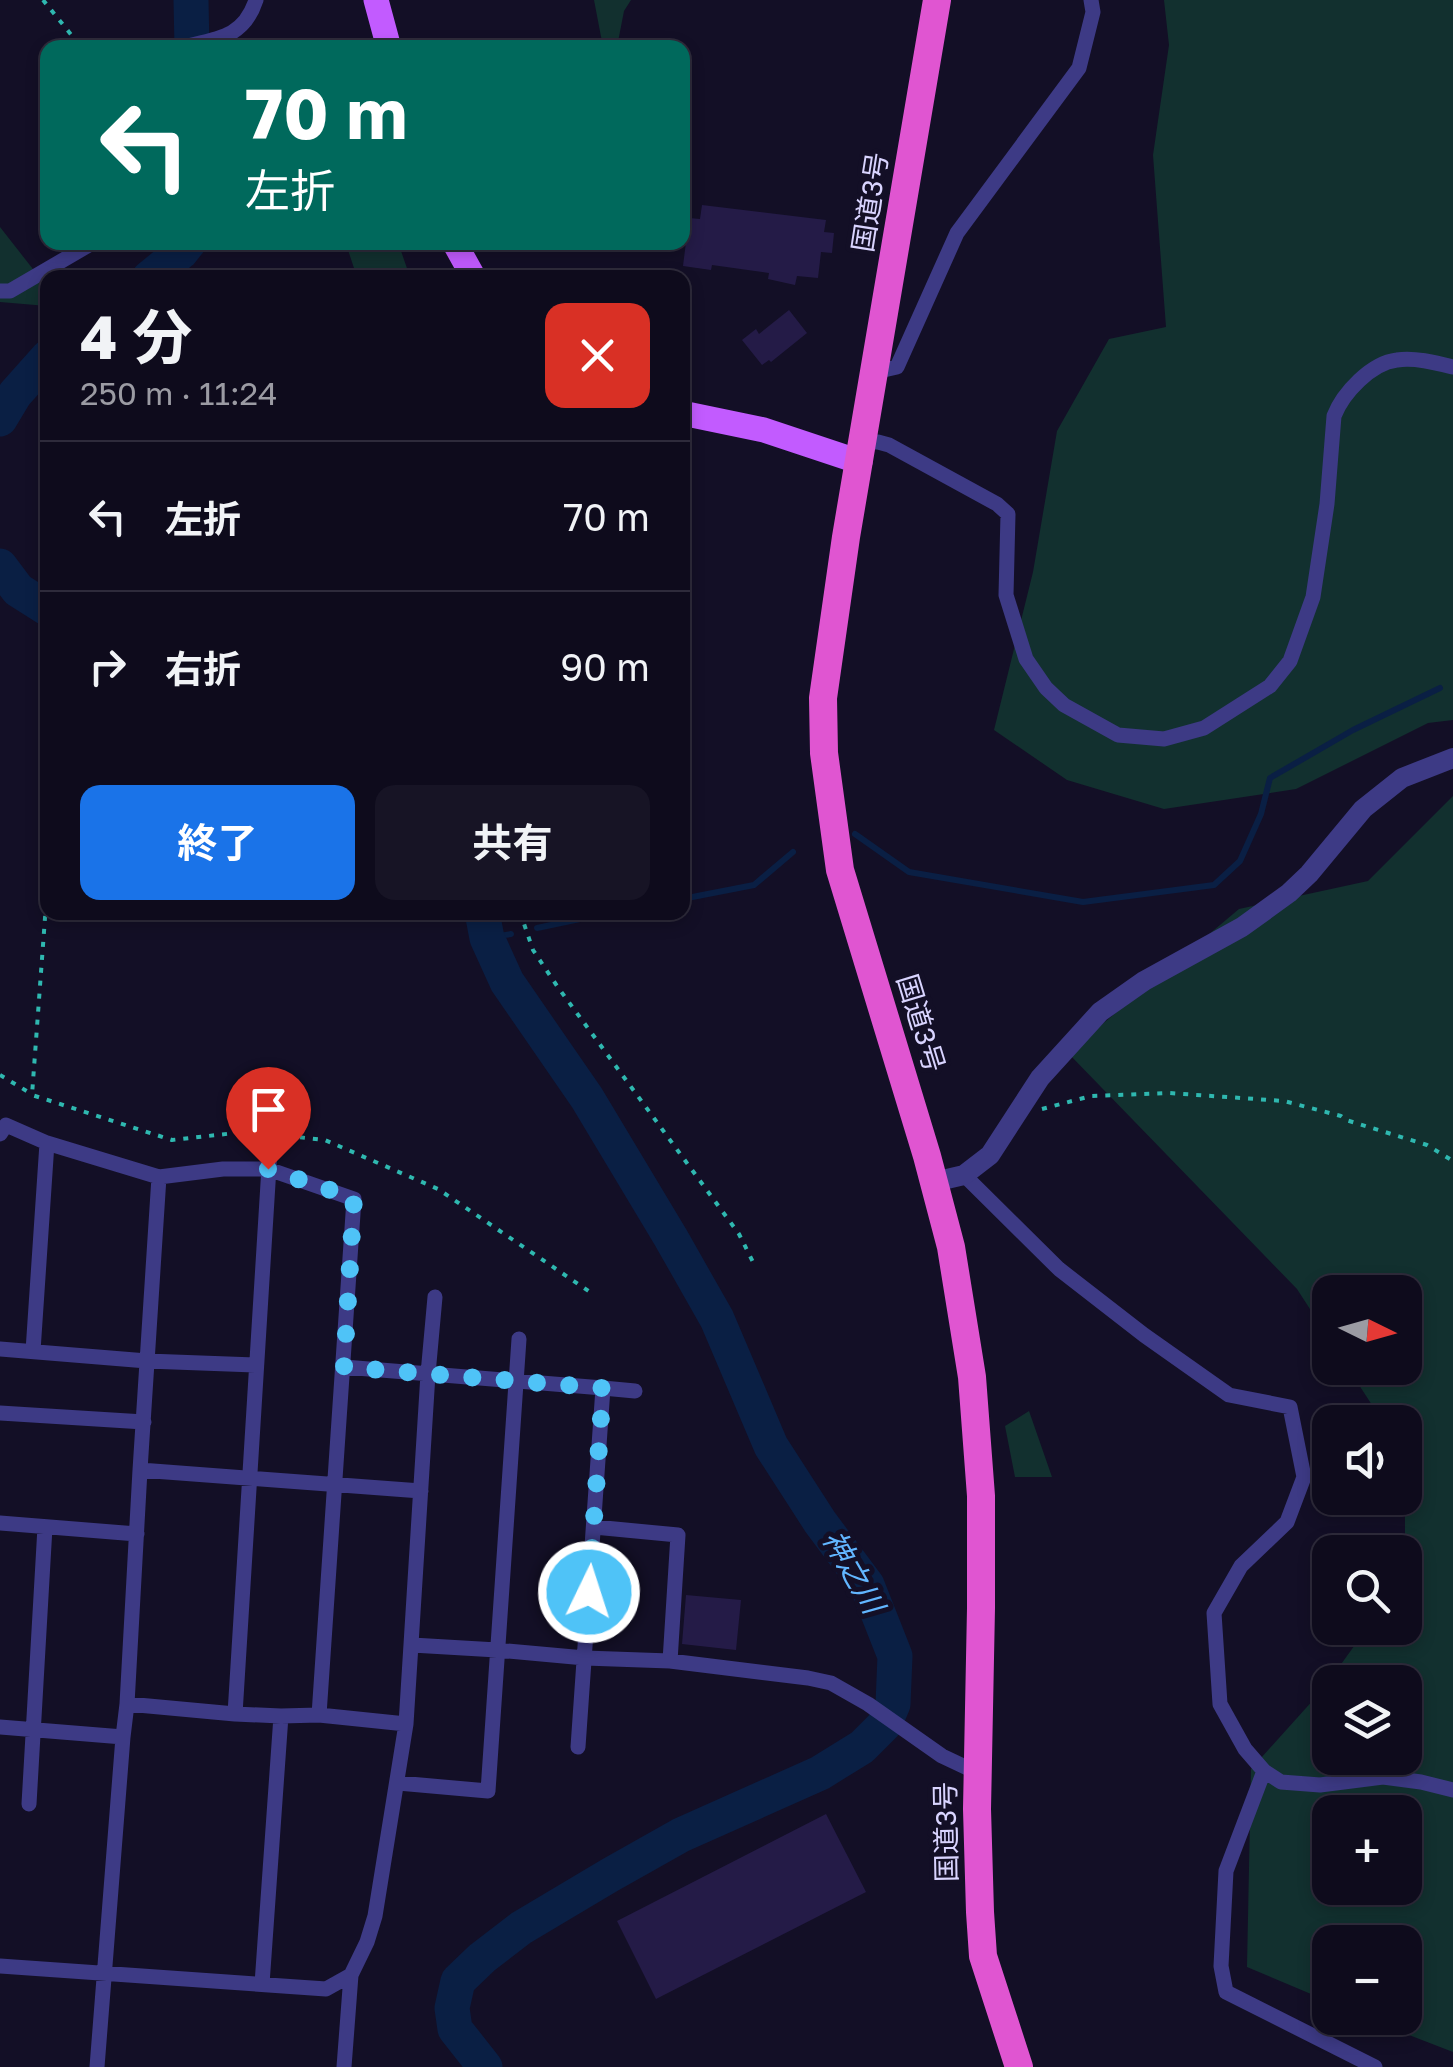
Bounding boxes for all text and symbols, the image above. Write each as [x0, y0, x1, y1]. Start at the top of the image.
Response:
text: 70 m [245, 70, 407, 154]
icon: left [80, 80, 210, 210]
street label: 国道3号 [845, 150, 894, 254]
text: 左折 [245, 163, 335, 217]
text: 4 分 [80, 300, 193, 372]
button: close [545, 303, 650, 408]
text: 250 m · 11:24 [80, 374, 278, 412]
icon: left [80, 489, 135, 544]
text: 70 m [563, 494, 650, 539]
text: 左折 [165, 496, 241, 541]
icon: right [80, 639, 135, 694]
text: 90 m [560, 644, 650, 689]
text: 右折 [165, 646, 241, 691]
button: 終了 [80, 785, 355, 900]
button: 共有 [375, 785, 650, 900]
street label: 国道3号 [891, 970, 952, 1076]
pin [226, 1067, 311, 1170]
icon: arrive [241, 1082, 296, 1137]
north arrow [1312, 1275, 1422, 1385]
map controls [1312, 1275, 1422, 2035]
button: sound [1312, 1405, 1422, 1515]
water label: 神之川 [816, 1524, 893, 1622]
button: search [1312, 1535, 1422, 1645]
position arrow [537, 1540, 641, 1644]
button: layers [1312, 1665, 1422, 1775]
street label: 国道3号 [928, 1782, 963, 1882]
button: + [1312, 1795, 1422, 1905]
button: − [1312, 1925, 1422, 2035]

